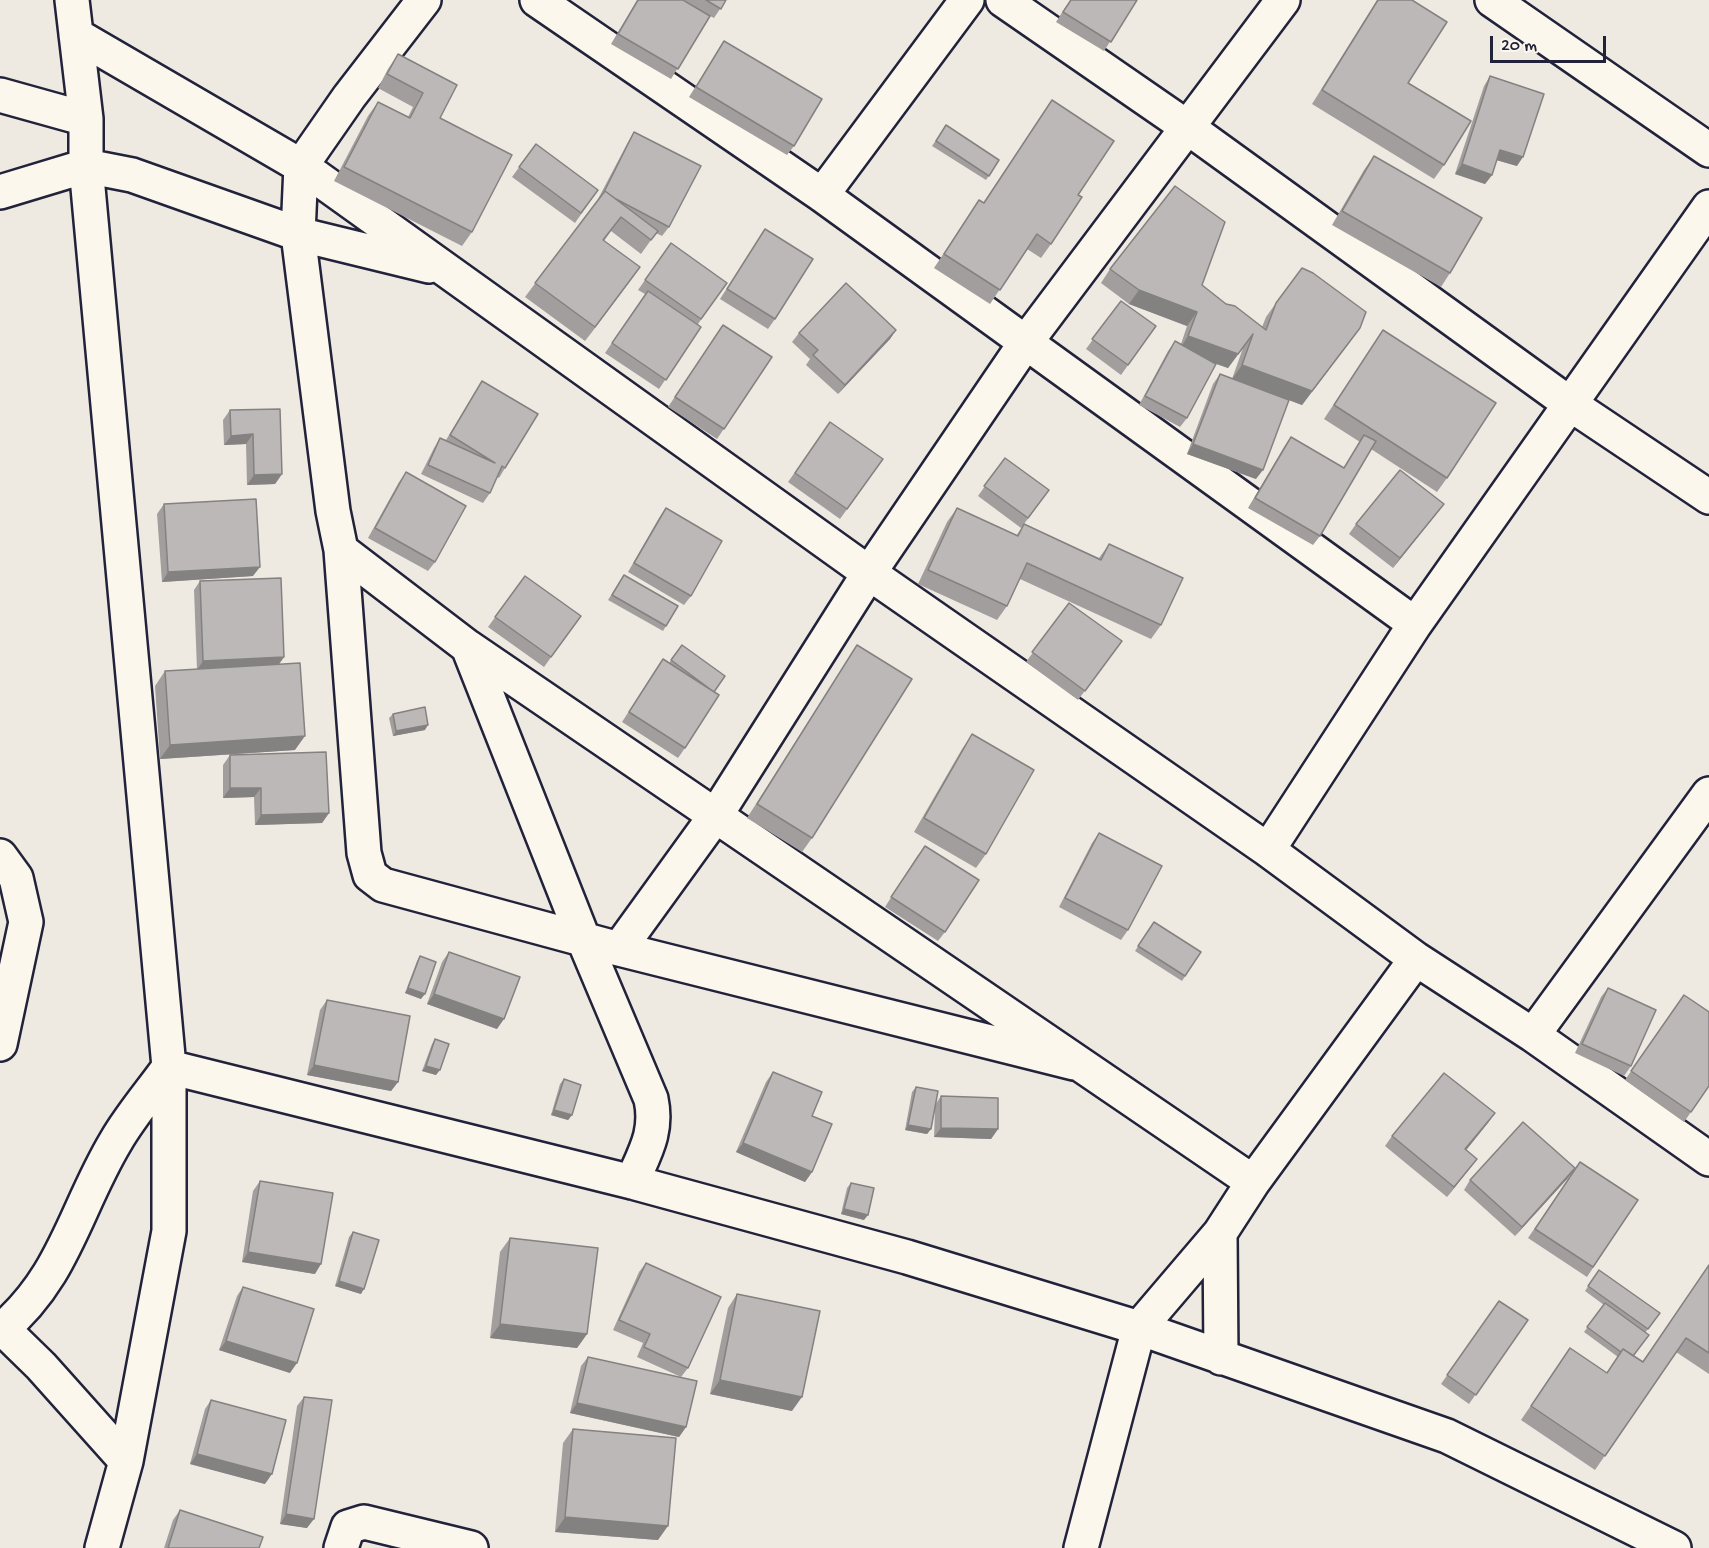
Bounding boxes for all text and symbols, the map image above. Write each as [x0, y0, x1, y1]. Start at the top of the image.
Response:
scale bar [1493, 24, 1608, 62]
text: 20 m [1501, 36, 1537, 57]

